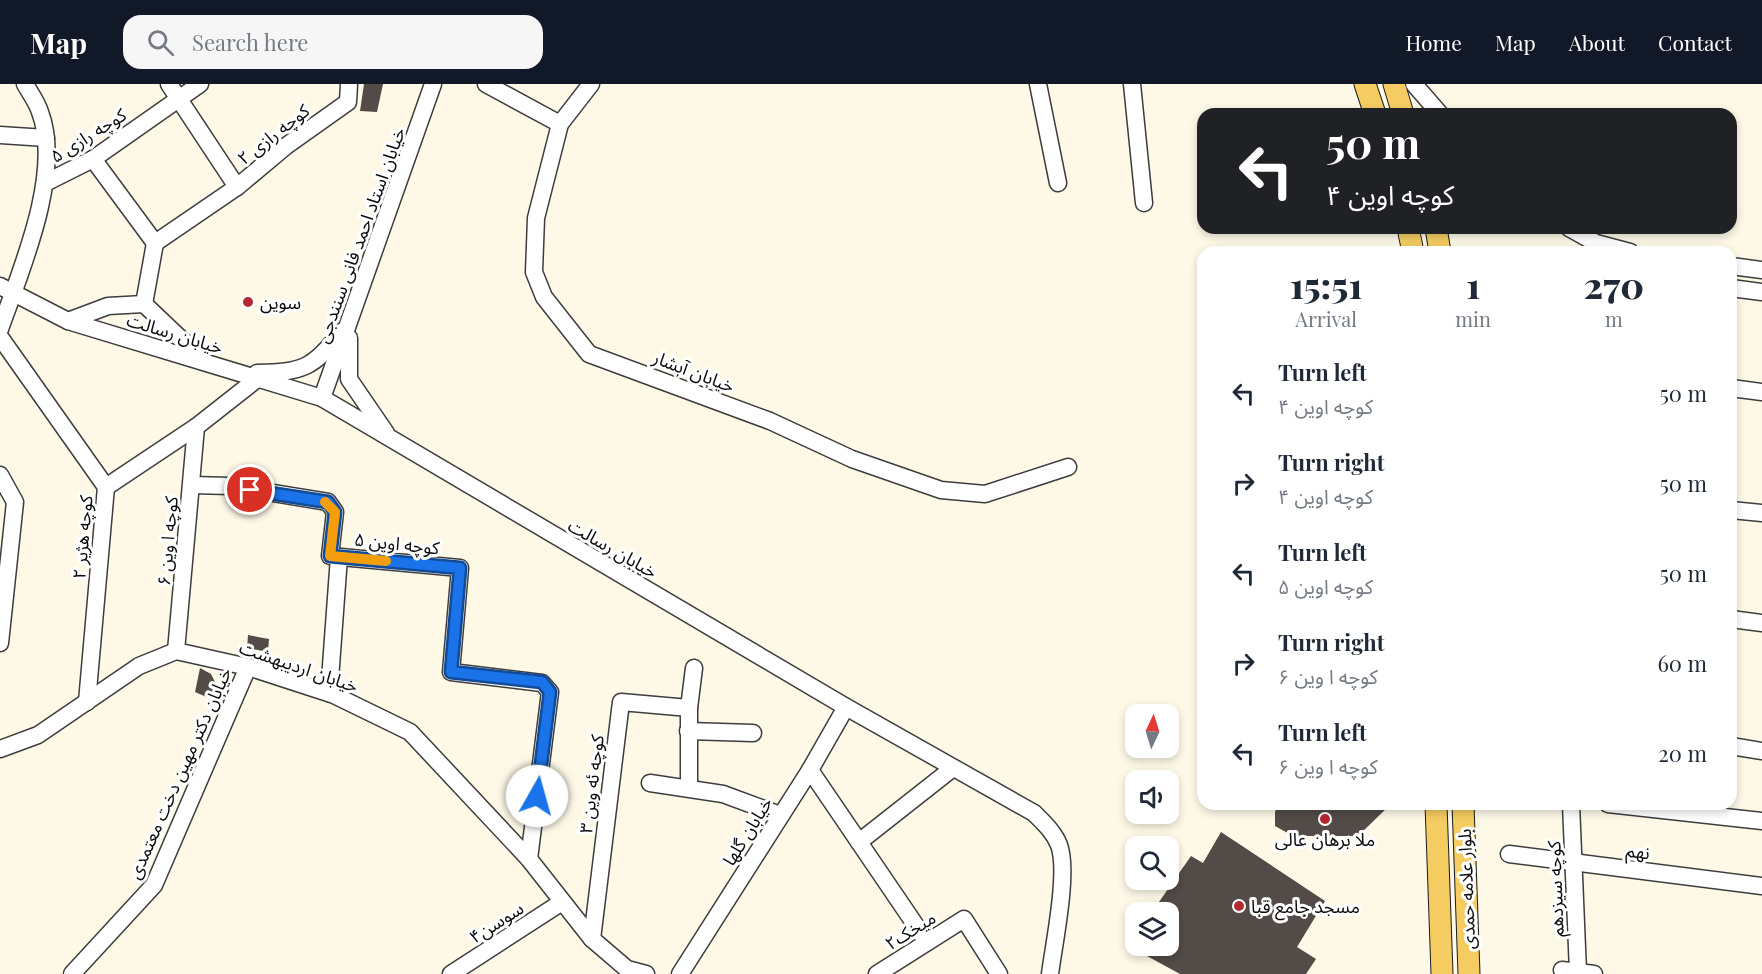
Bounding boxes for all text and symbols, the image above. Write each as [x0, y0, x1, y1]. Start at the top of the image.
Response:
search box [123, 15, 543, 69]
text: Map [30, 24, 87, 61]
icon: search [144, 26, 177, 59]
text: Search here [192, 27, 308, 57]
text: Home [1406, 28, 1462, 56]
text: Map [1495, 28, 1536, 56]
text: About [1569, 28, 1625, 56]
text: Contact [1658, 28, 1732, 56]
street label: کوچه رازی ۲ [232, 98, 314, 170]
street label: کوچه رازی ۵ [45, 102, 131, 168]
text: 50 m [1326, 114, 1420, 170]
street label: خیابان استاد احمد فانی سنندجی [310, 124, 410, 346]
icon: left [1227, 132, 1305, 210]
text: کوچه اوین ۴ [1326, 176, 1454, 212]
text: 15:51 [1290, 260, 1362, 308]
text: 1 [1466, 260, 1480, 308]
text: 270 [1584, 260, 1644, 308]
place label: سوین [260, 290, 301, 314]
marker: سوین [241, 295, 255, 309]
text: Arrival [1295, 305, 1357, 332]
text: min [1455, 305, 1491, 332]
text: m [1605, 305, 1623, 332]
street label: خیابان رسالت [124, 307, 226, 359]
street label: خیابان آبشار [649, 344, 738, 398]
text: Turn left [1278, 357, 1367, 387]
icon: left [1227, 377, 1260, 410]
text: 50 m [1660, 378, 1707, 408]
text: کوچه اوین ۴ [1278, 392, 1373, 419]
text: Turn right [1278, 447, 1384, 477]
pin [224, 464, 275, 515]
icon: right [1227, 467, 1260, 500]
text: 50 m [1660, 468, 1707, 498]
icon: arrive [233, 473, 266, 506]
text: کوچه اوین ۴ [1278, 482, 1373, 509]
street label: کوچه هژیر ۲ [66, 494, 98, 580]
street label: کوچه ا وین ۶ [151, 495, 183, 587]
street label: خیابان رسالت [564, 513, 662, 583]
street label: کوچه اوین ۵ [353, 527, 441, 560]
text: Turn left [1278, 537, 1367, 567]
icon: left [1227, 557, 1260, 590]
text: 50 m [1660, 558, 1707, 588]
text: کوچه اوین ۵ [1278, 572, 1373, 599]
text: Turn right [1278, 627, 1384, 657]
street label: خیابان اردیبهشت [236, 634, 362, 698]
icon: right [1227, 647, 1260, 680]
text: 60 m [1657, 648, 1707, 678]
text: کوچه ا وین ۶ [1278, 662, 1378, 689]
street label: خیابان دکتر مهین دخت معتمدی [121, 663, 237, 883]
north arrow [1125, 704, 1179, 758]
map controls [1125, 704, 1179, 956]
text: Turn left [1278, 717, 1367, 747]
street label: کوچه ئه وین ۳ [573, 733, 609, 835]
icon: left [1227, 737, 1260, 770]
text: 20 m [1658, 738, 1707, 768]
text: کوچه ا وین ۶ [1278, 752, 1378, 779]
position arrow [505, 764, 569, 828]
button: sound [1125, 770, 1179, 824]
street label: خیابان گلها [717, 792, 777, 870]
marker: ملا برهان عالی [1318, 812, 1332, 826]
place label: ملا برهان عالی [1275, 827, 1375, 851]
street label: بلوار علامه حمدی [1452, 828, 1480, 950]
button: search [1125, 836, 1179, 890]
street label: نهم [1624, 838, 1651, 866]
street label: کوچه سیزدهم [1541, 840, 1571, 937]
place label: مسجد جامع قبا [1251, 894, 1360, 921]
street label: سوسن۴ [464, 896, 528, 948]
marker: مسجد جامع قبا [1232, 899, 1246, 913]
button: layers [1125, 902, 1179, 956]
street label: میخک۲ [880, 905, 940, 955]

